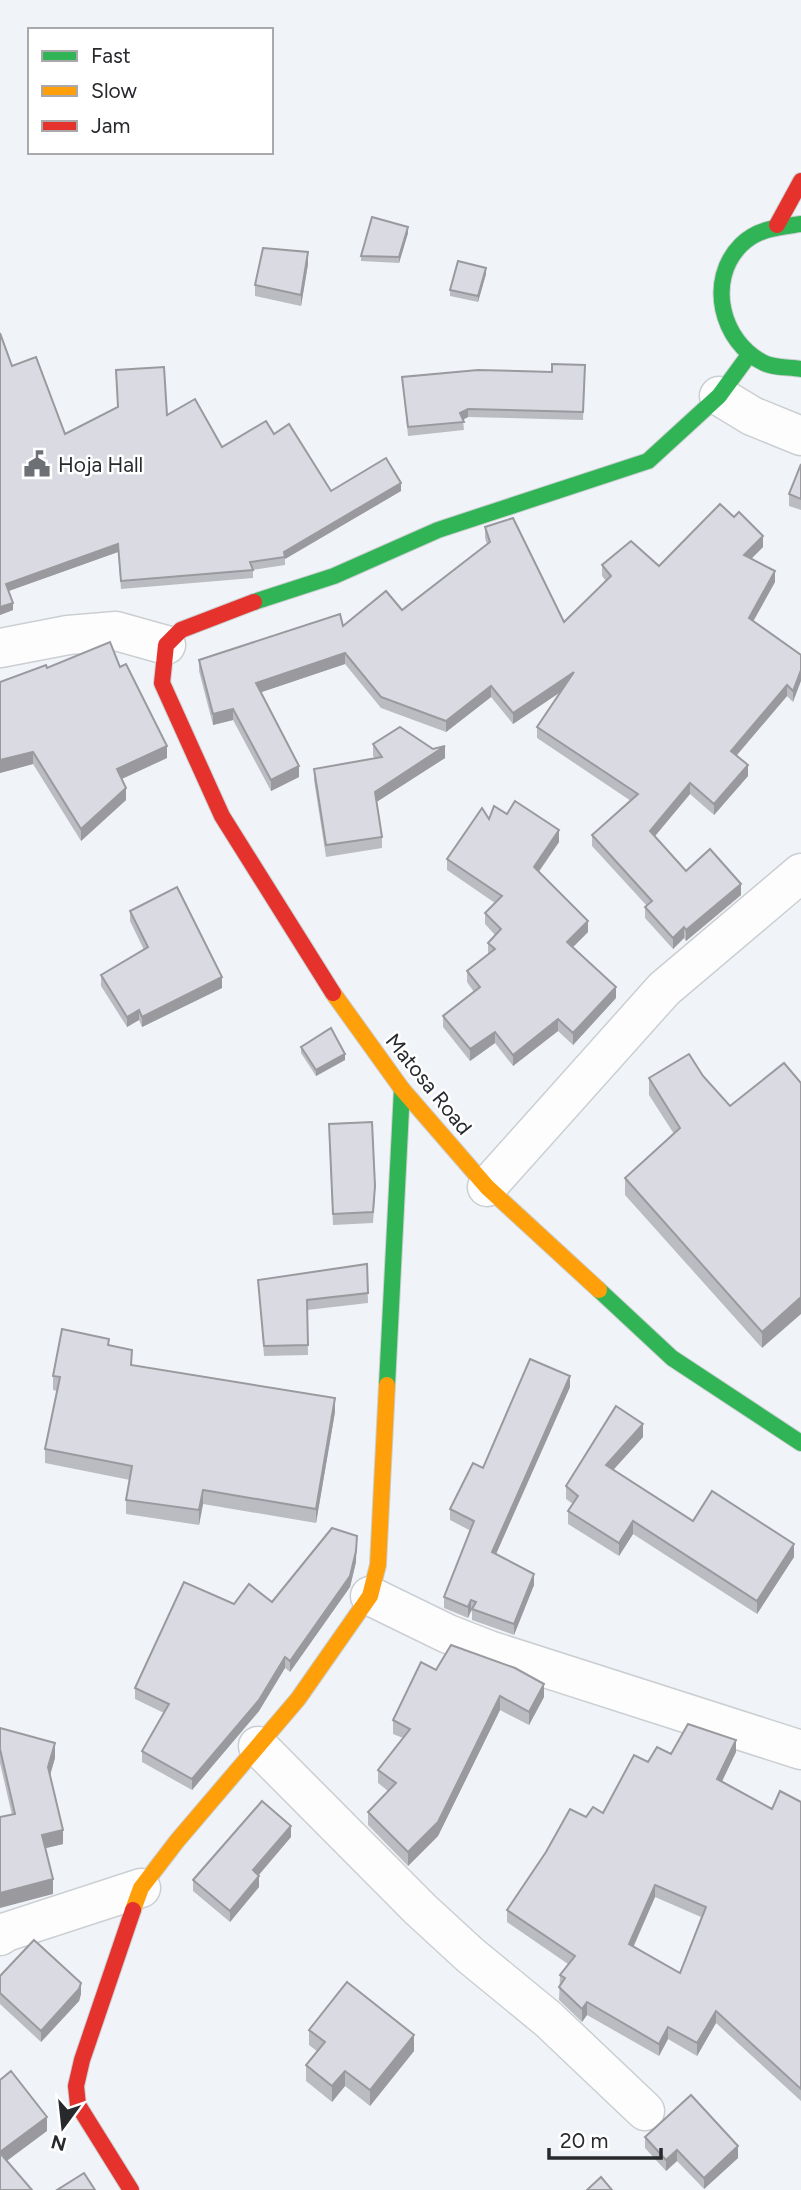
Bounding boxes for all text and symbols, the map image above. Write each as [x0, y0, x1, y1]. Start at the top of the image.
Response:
legend [28, 28, 273, 154]
text: Fast [91, 43, 131, 68]
text: Slow [91, 78, 137, 103]
text: Jam [91, 113, 130, 138]
public building icon: Hoja Hall [22, 449, 52, 479]
place label: Hoja Hall [58, 452, 143, 477]
street label: Matosa Road [381, 1029, 477, 1139]
north arrow [28, 2092, 98, 2162]
scale bar [549, 2116, 661, 2160]
text: 20 m [560, 2128, 608, 2153]
text: N [49, 2130, 69, 2156]

